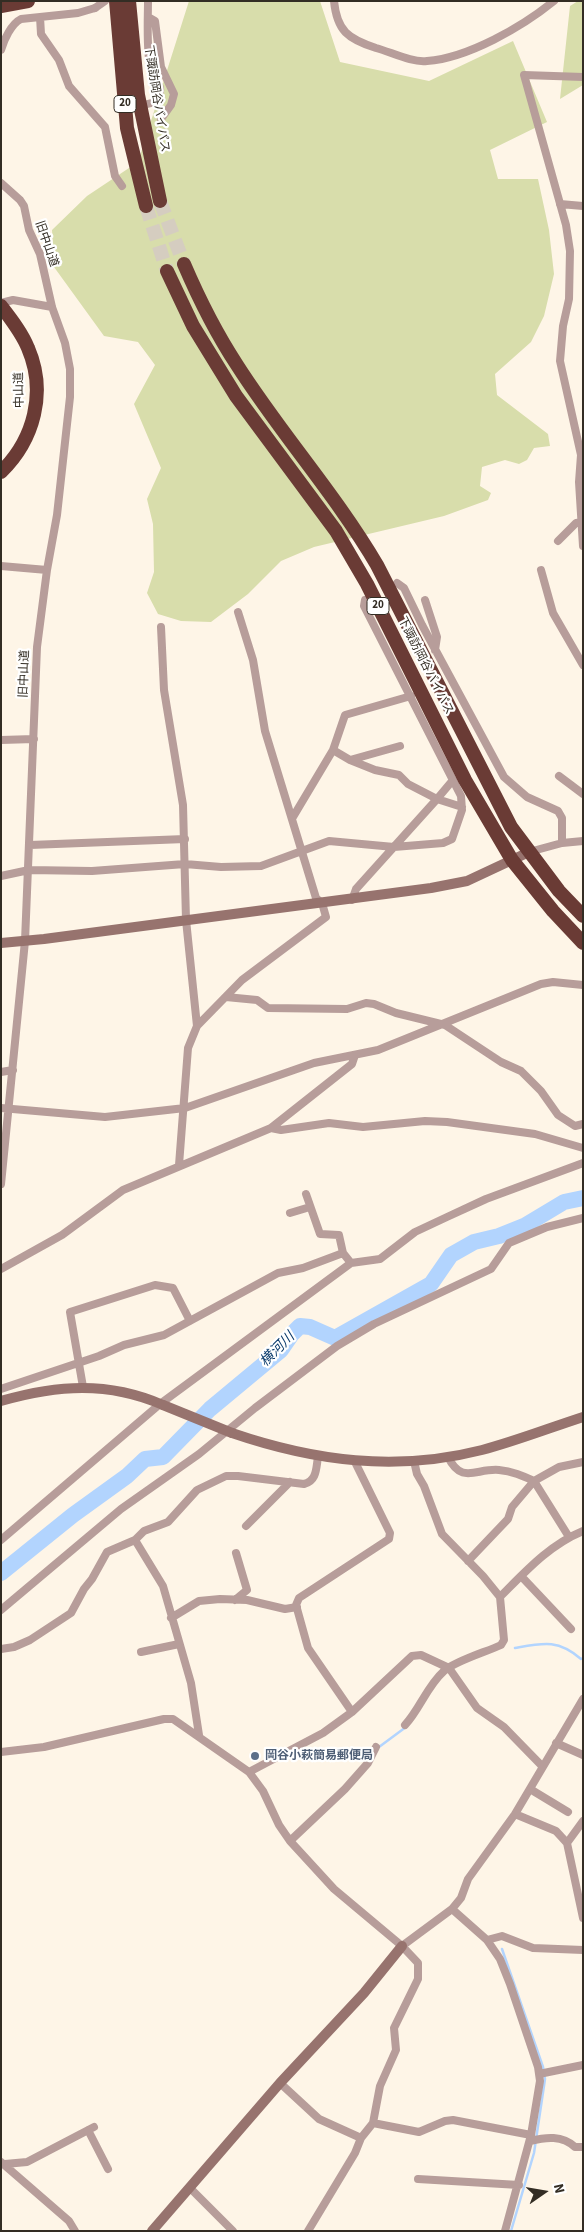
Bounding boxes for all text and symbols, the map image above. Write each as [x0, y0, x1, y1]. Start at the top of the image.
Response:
street label: 下諏訪岡谷バイパス [140, 45, 172, 153]
road number: 20 [114, 96, 136, 112]
street label: 旧中山道 [31, 219, 61, 269]
street label: 中山道 [12, 372, 28, 408]
road number: 20 [367, 598, 389, 614]
street label: 下諏訪岡谷バイパス [394, 615, 456, 717]
street label: 旧中山道 [17, 650, 33, 698]
water label: 横河川 [257, 1329, 299, 1371]
place label: 岡谷小萩簡易郵便局 [265, 1749, 373, 1763]
marker: 岡谷小萩簡易郵便局 [249, 1750, 261, 1762]
north arrow [519, 2167, 569, 2217]
text: N [548, 2182, 569, 2195]

